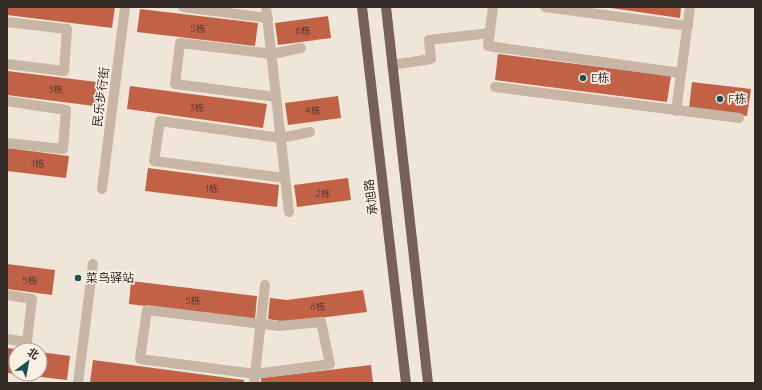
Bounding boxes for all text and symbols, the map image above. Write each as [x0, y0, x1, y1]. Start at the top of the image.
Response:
house number: 5栋 [190, 22, 206, 35]
house number: 6栋 [295, 24, 311, 37]
street label: 民乐步行街 [89, 66, 112, 128]
place label: E栋 [591, 70, 610, 85]
marker: E栋 [578, 73, 588, 83]
house number: 3栋 [48, 83, 64, 96]
place label: F栋 [728, 91, 747, 106]
marker: F栋 [715, 94, 725, 104]
house number: 3栋 [189, 101, 205, 114]
house number: 4栋 [305, 104, 321, 117]
house number: 1栋 [31, 157, 45, 170]
street label: 承旭路 [361, 178, 380, 216]
house number: 1栋 [205, 182, 219, 195]
house number: 2栋 [315, 187, 331, 200]
place label: 菜鸟驿站 [86, 270, 134, 285]
marker: 菜鸟驿站 [73, 273, 83, 283]
house number: 5栋 [22, 274, 38, 287]
house number: 5栋 [185, 294, 201, 307]
house number: 6栋 [310, 300, 326, 313]
north arrow [8, 342, 48, 382]
text: 北 [25, 345, 42, 362]

